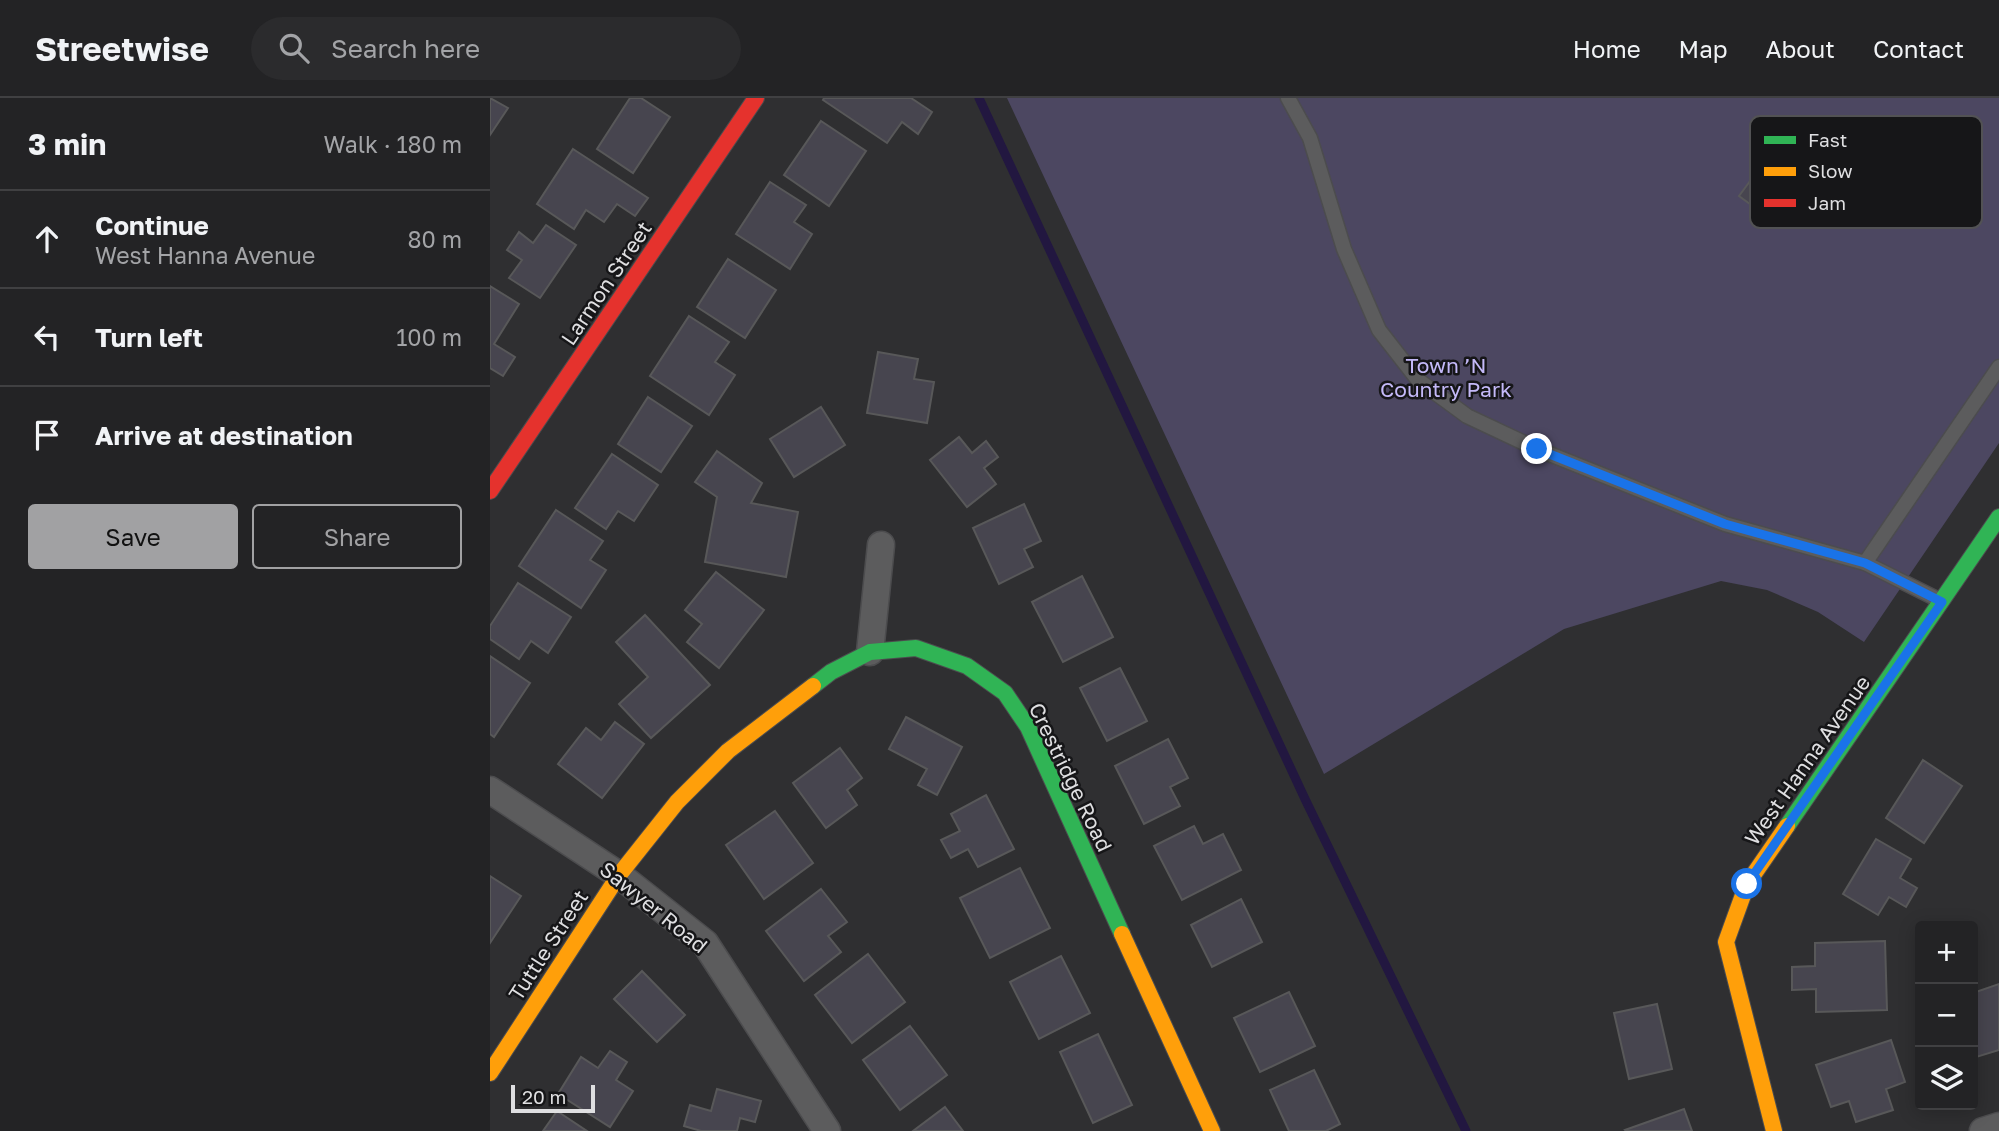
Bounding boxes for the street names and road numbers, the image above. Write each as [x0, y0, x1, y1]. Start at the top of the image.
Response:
street label: Larmon Street [555, 216, 657, 350]
street label: West Hanna Avenue [1739, 670, 1875, 850]
street label: Crestridge Road [1024, 698, 1118, 856]
street label: Sawyer Road [595, 856, 713, 958]
street label: Tuttle Street [503, 885, 593, 1005]

